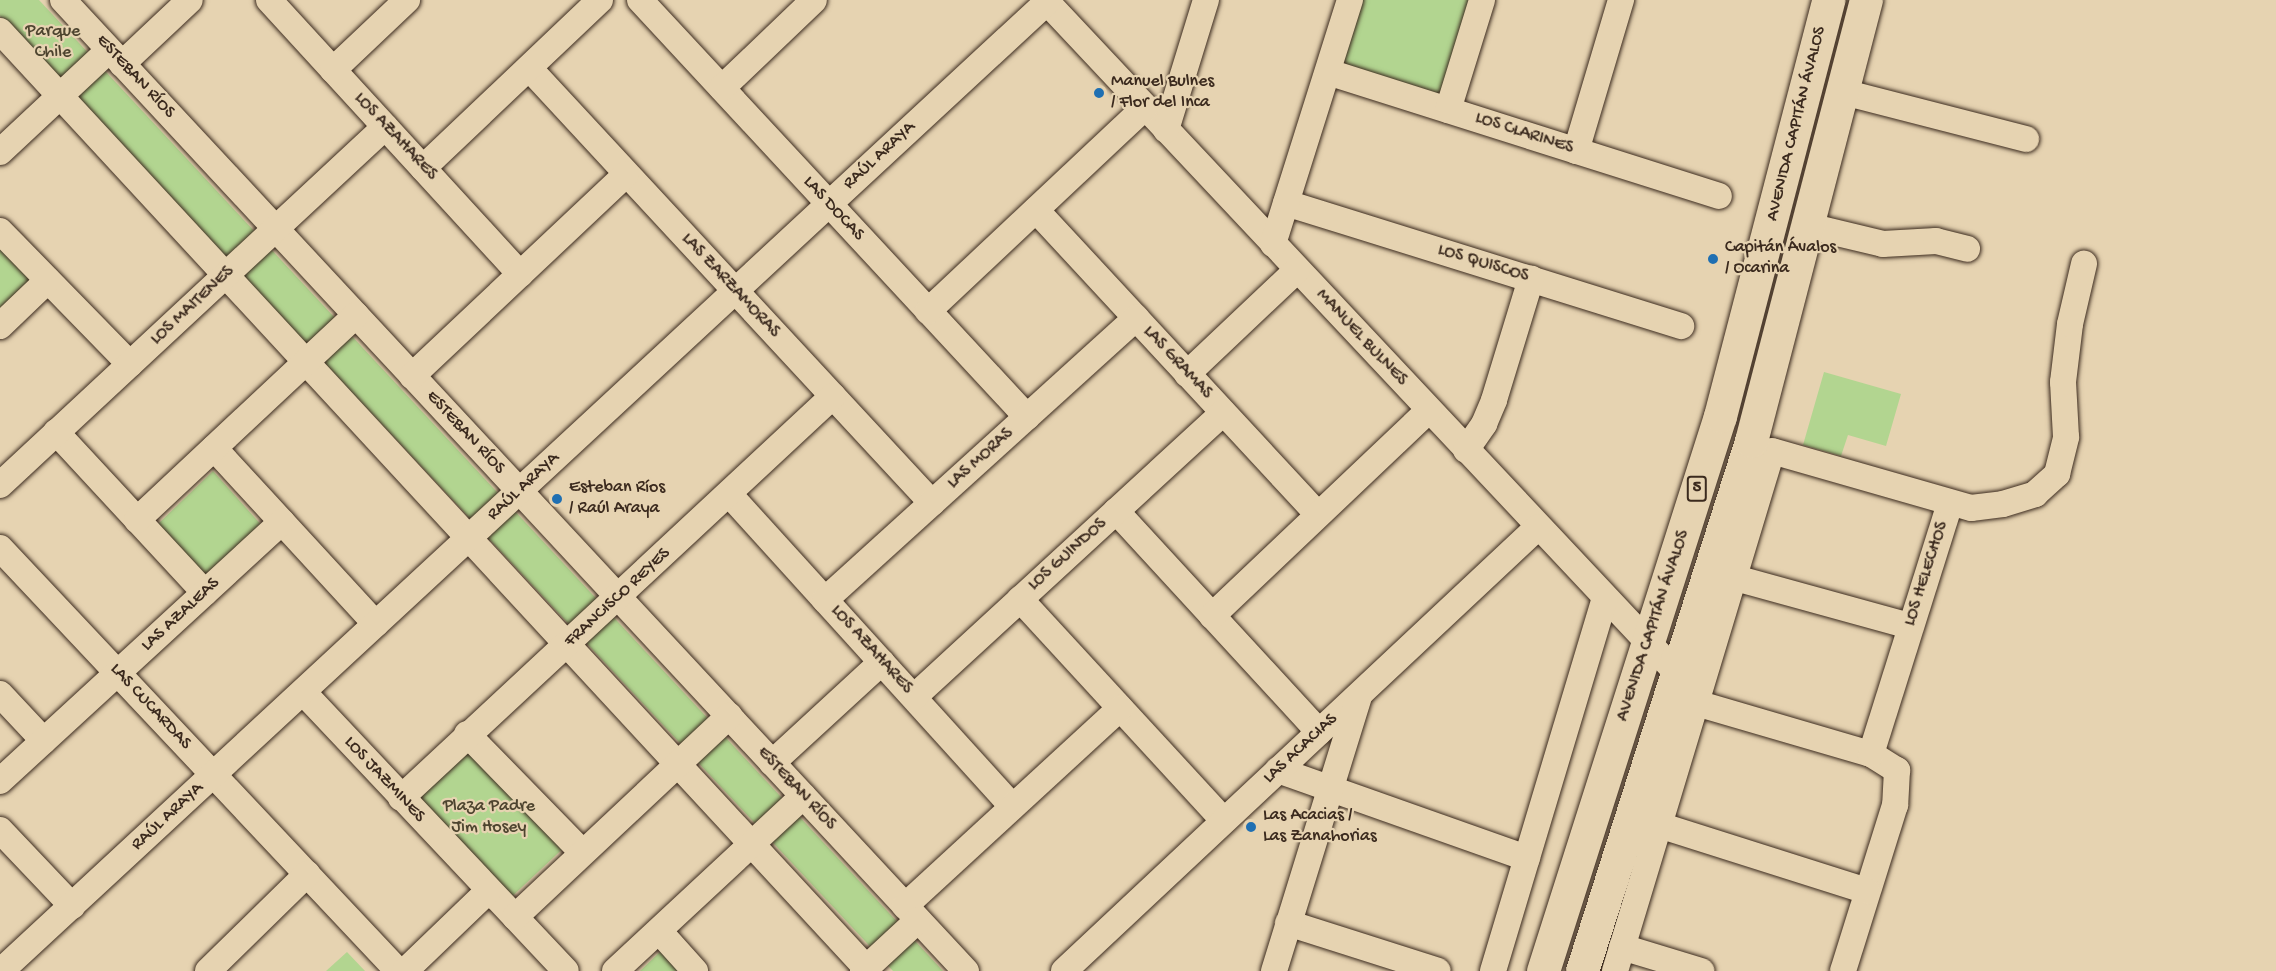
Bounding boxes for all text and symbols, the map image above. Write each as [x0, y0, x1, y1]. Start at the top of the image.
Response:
park label: Parque Chile [26, 22, 80, 64]
street label: AVENIDA CAPITÁN ÁVALOS [1762, 24, 1832, 224]
street label: ESTEBAN RÍOS [91, 31, 179, 123]
place label: Manuel Bulnes / Flor del Inca [1111, 72, 1214, 115]
marker: Manuel Bulnes / Flor del Inca [1092, 86, 1106, 100]
street label: LOS AZAHARES [349, 88, 441, 186]
street label: LOS CLARINES [1472, 108, 1576, 160]
street label: RAÚL ARAYA [839, 117, 921, 195]
street label: LAS DOCAS [797, 172, 869, 246]
street label: LAS ZARZAMORAS [676, 229, 784, 343]
place label: Capitán Ávalos / Ocarina [1725, 238, 1836, 280]
street label: LOS QUISCOS [1435, 240, 1531, 288]
marker: Capitán Ávalos / Ocarina [1706, 252, 1720, 266]
street label: LOS MAITENES [147, 262, 239, 350]
street label: MANUEL BULNES [1311, 285, 1411, 391]
street label: LAS GRAMAS [1137, 322, 1217, 404]
street label: ESTEBAN RÍOS [421, 387, 509, 479]
street label: LAS MORAS [943, 424, 1019, 494]
street label: RAÚL ARAYA [483, 448, 565, 526]
road number: 5 [1686, 476, 1708, 502]
place label: Esteban Ríos / Raúl Araya [569, 478, 665, 520]
marker: Esteban Ríos / Raúl Araya [550, 492, 564, 506]
street label: LOS GUINDOS [1024, 514, 1112, 596]
street label: LOS HELECHOS [1900, 519, 1954, 629]
street label: AVENIDA CAPITÁN ÁVALOS [1613, 528, 1695, 724]
street label: FRANCISCO REYES [561, 543, 675, 653]
street label: LAS AZALEAS [137, 573, 225, 657]
street label: LOS AZAHARES [825, 601, 917, 699]
street label: LAS CUCARDAS [104, 659, 196, 755]
street label: LAS ACACIAS [1259, 709, 1343, 789]
street label: LOS JAZMINES [339, 732, 429, 828]
street label: ESTEBAN RÍOS [752, 743, 840, 835]
street label: RAÚL ARAYA [127, 778, 209, 856]
park label: Plaza Padre Jim Hosey [443, 797, 535, 840]
place label: Las Acacias / Las Zanahorias [1263, 806, 1377, 848]
marker: Las Acacias / Las Zanahorias [1244, 820, 1258, 834]

